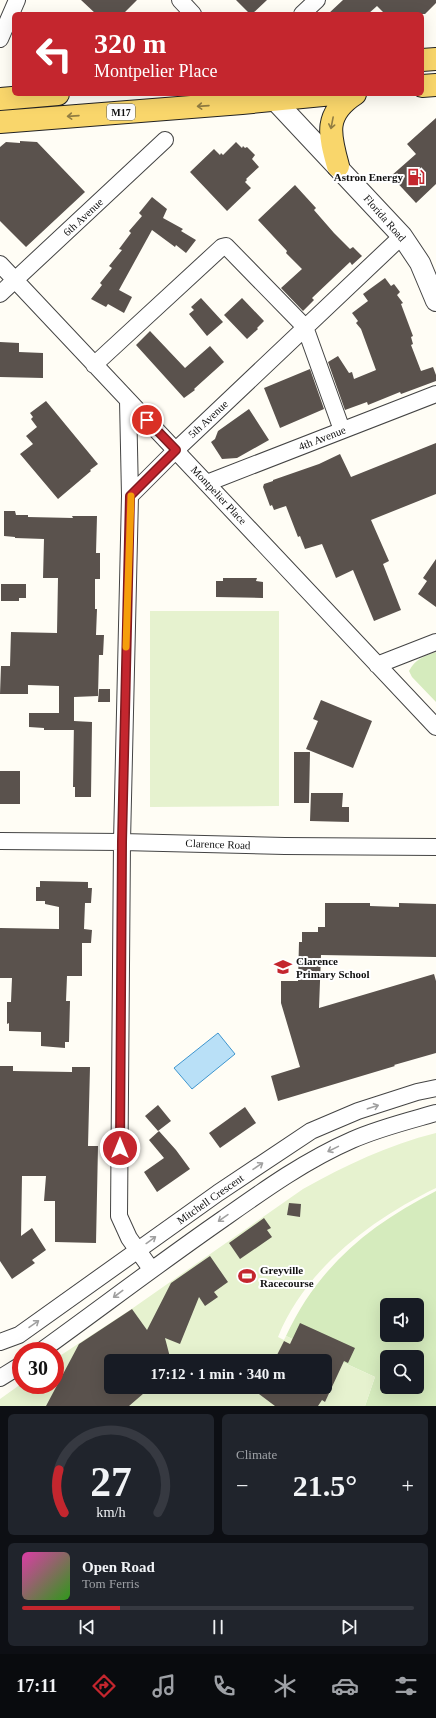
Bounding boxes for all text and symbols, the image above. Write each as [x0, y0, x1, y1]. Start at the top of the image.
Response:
icon: left [28, 28, 80, 80]
text: 320 m [94, 28, 166, 59]
text: Montpelier Place [94, 61, 217, 81]
one-way arrow [197, 102, 210, 110]
road number: M17 [107, 104, 135, 120]
one-way arrow [67, 113, 80, 120]
one-way arrow [328, 116, 336, 129]
fuel station icon: Astron Energy [406, 167, 426, 187]
place label: Astron Energy [334, 171, 403, 183]
street label: Florida Road [362, 192, 409, 244]
street label: 6th Avenue [61, 196, 105, 238]
street label: 5th Avenue [186, 398, 230, 440]
pin [130, 403, 164, 437]
icon: arrive [136, 409, 158, 431]
street label: 4th Avenue [297, 423, 347, 452]
street label: Montpelier Place [189, 463, 249, 527]
street label: Clarence Road [185, 837, 251, 851]
place label: Clarence Primary School [296, 955, 370, 980]
school or university icon: Clarence Primary School [273, 957, 293, 977]
one-way arrow [366, 1102, 378, 1110]
position arrow [99, 1127, 141, 1169]
one-way arrow [328, 1146, 340, 1153]
one-way arrow [252, 1162, 263, 1170]
street label: Mitchell Crescent [174, 1172, 246, 1226]
one-way arrow [218, 1214, 229, 1222]
one-way arrow [146, 1236, 157, 1245]
place label: Greyville Racecourse [260, 1264, 314, 1289]
sports icon: Greyville Racecourse [237, 1266, 257, 1286]
one-way arrow [112, 1290, 123, 1298]
map controls [380, 1298, 424, 1394]
button: sound [380, 1298, 424, 1342]
one-way arrow [28, 1320, 39, 1328]
speed limit sign: 30 [12, 1342, 64, 1394]
button: search [380, 1350, 424, 1394]
text: 17:12 · 1 min · 340 m [151, 1366, 286, 1382]
text: Climate [236, 1447, 277, 1462]
text: 27 [90, 1458, 132, 1504]
text: 21.5° [293, 1469, 357, 1502]
text: − [236, 1473, 248, 1498]
text: + [402, 1473, 414, 1498]
text: km/h [96, 1503, 126, 1519]
text: Open Road [82, 1559, 155, 1575]
text: Tom Ferris [82, 1576, 139, 1591]
icon: previous [76, 1616, 98, 1638]
icon: pause [207, 1616, 229, 1638]
icon: next [338, 1616, 360, 1638]
icon: directions [90, 1672, 118, 1700]
icon: music [150, 1672, 178, 1700]
icon: phone [210, 1672, 238, 1700]
icon: climate [271, 1672, 299, 1700]
icon: car [331, 1672, 359, 1700]
icon: filters [392, 1672, 420, 1700]
text: 17:11 [16, 1676, 57, 1696]

